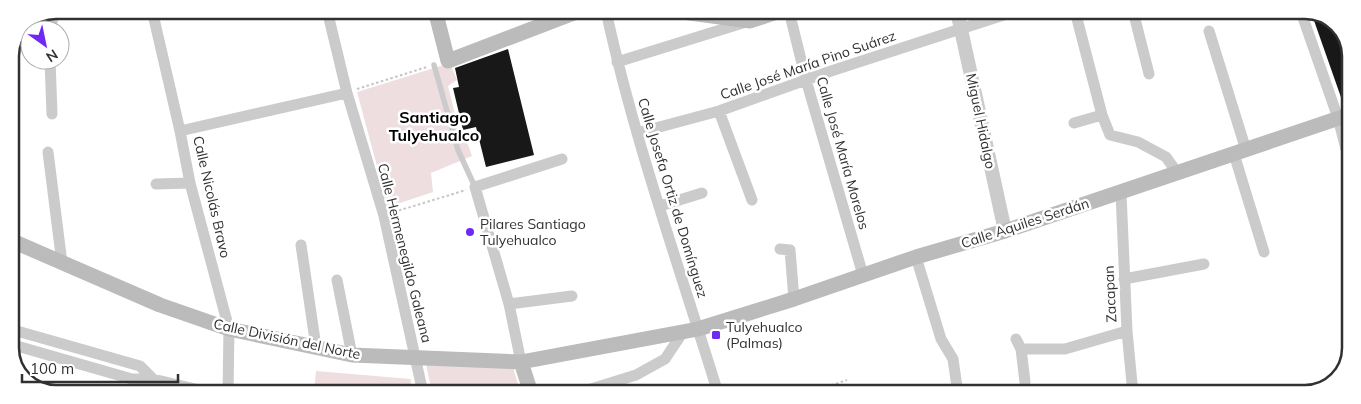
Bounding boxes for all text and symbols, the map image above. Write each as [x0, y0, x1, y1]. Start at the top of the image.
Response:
north arrow [20, 20, 70, 70]
street label: Calle José María Pino Suárez [718, 26, 898, 104]
text: N [43, 45, 61, 66]
street label: Miguel Hidalgo [962, 72, 1000, 170]
street label: Calle José María Morelos [813, 74, 873, 232]
street label: Calle Josefa Ortiz de Domínguez [634, 96, 712, 300]
district label: Santiago Tulyehualco [389, 107, 479, 145]
street label: Calle Nicolás Bravo [189, 134, 235, 260]
street label: Calle Hermenegildo Galeana [374, 161, 436, 345]
street label: Calle Aquiles Serdán [959, 194, 1091, 252]
place label: Pilares Santiago Tulyehualco [480, 215, 586, 249]
marker: Pilares Santiago Tulyehualco [464, 226, 476, 238]
street label: Zacapan [1100, 265, 1120, 323]
street label: Calle División del Norte [212, 315, 362, 363]
place label: Tulyehualco (Palmas) [726, 318, 803, 352]
marker: Tulyehualco (Palmas) [710, 329, 722, 341]
scale bar [22, 352, 179, 384]
text: 100 m [30, 359, 74, 378]

